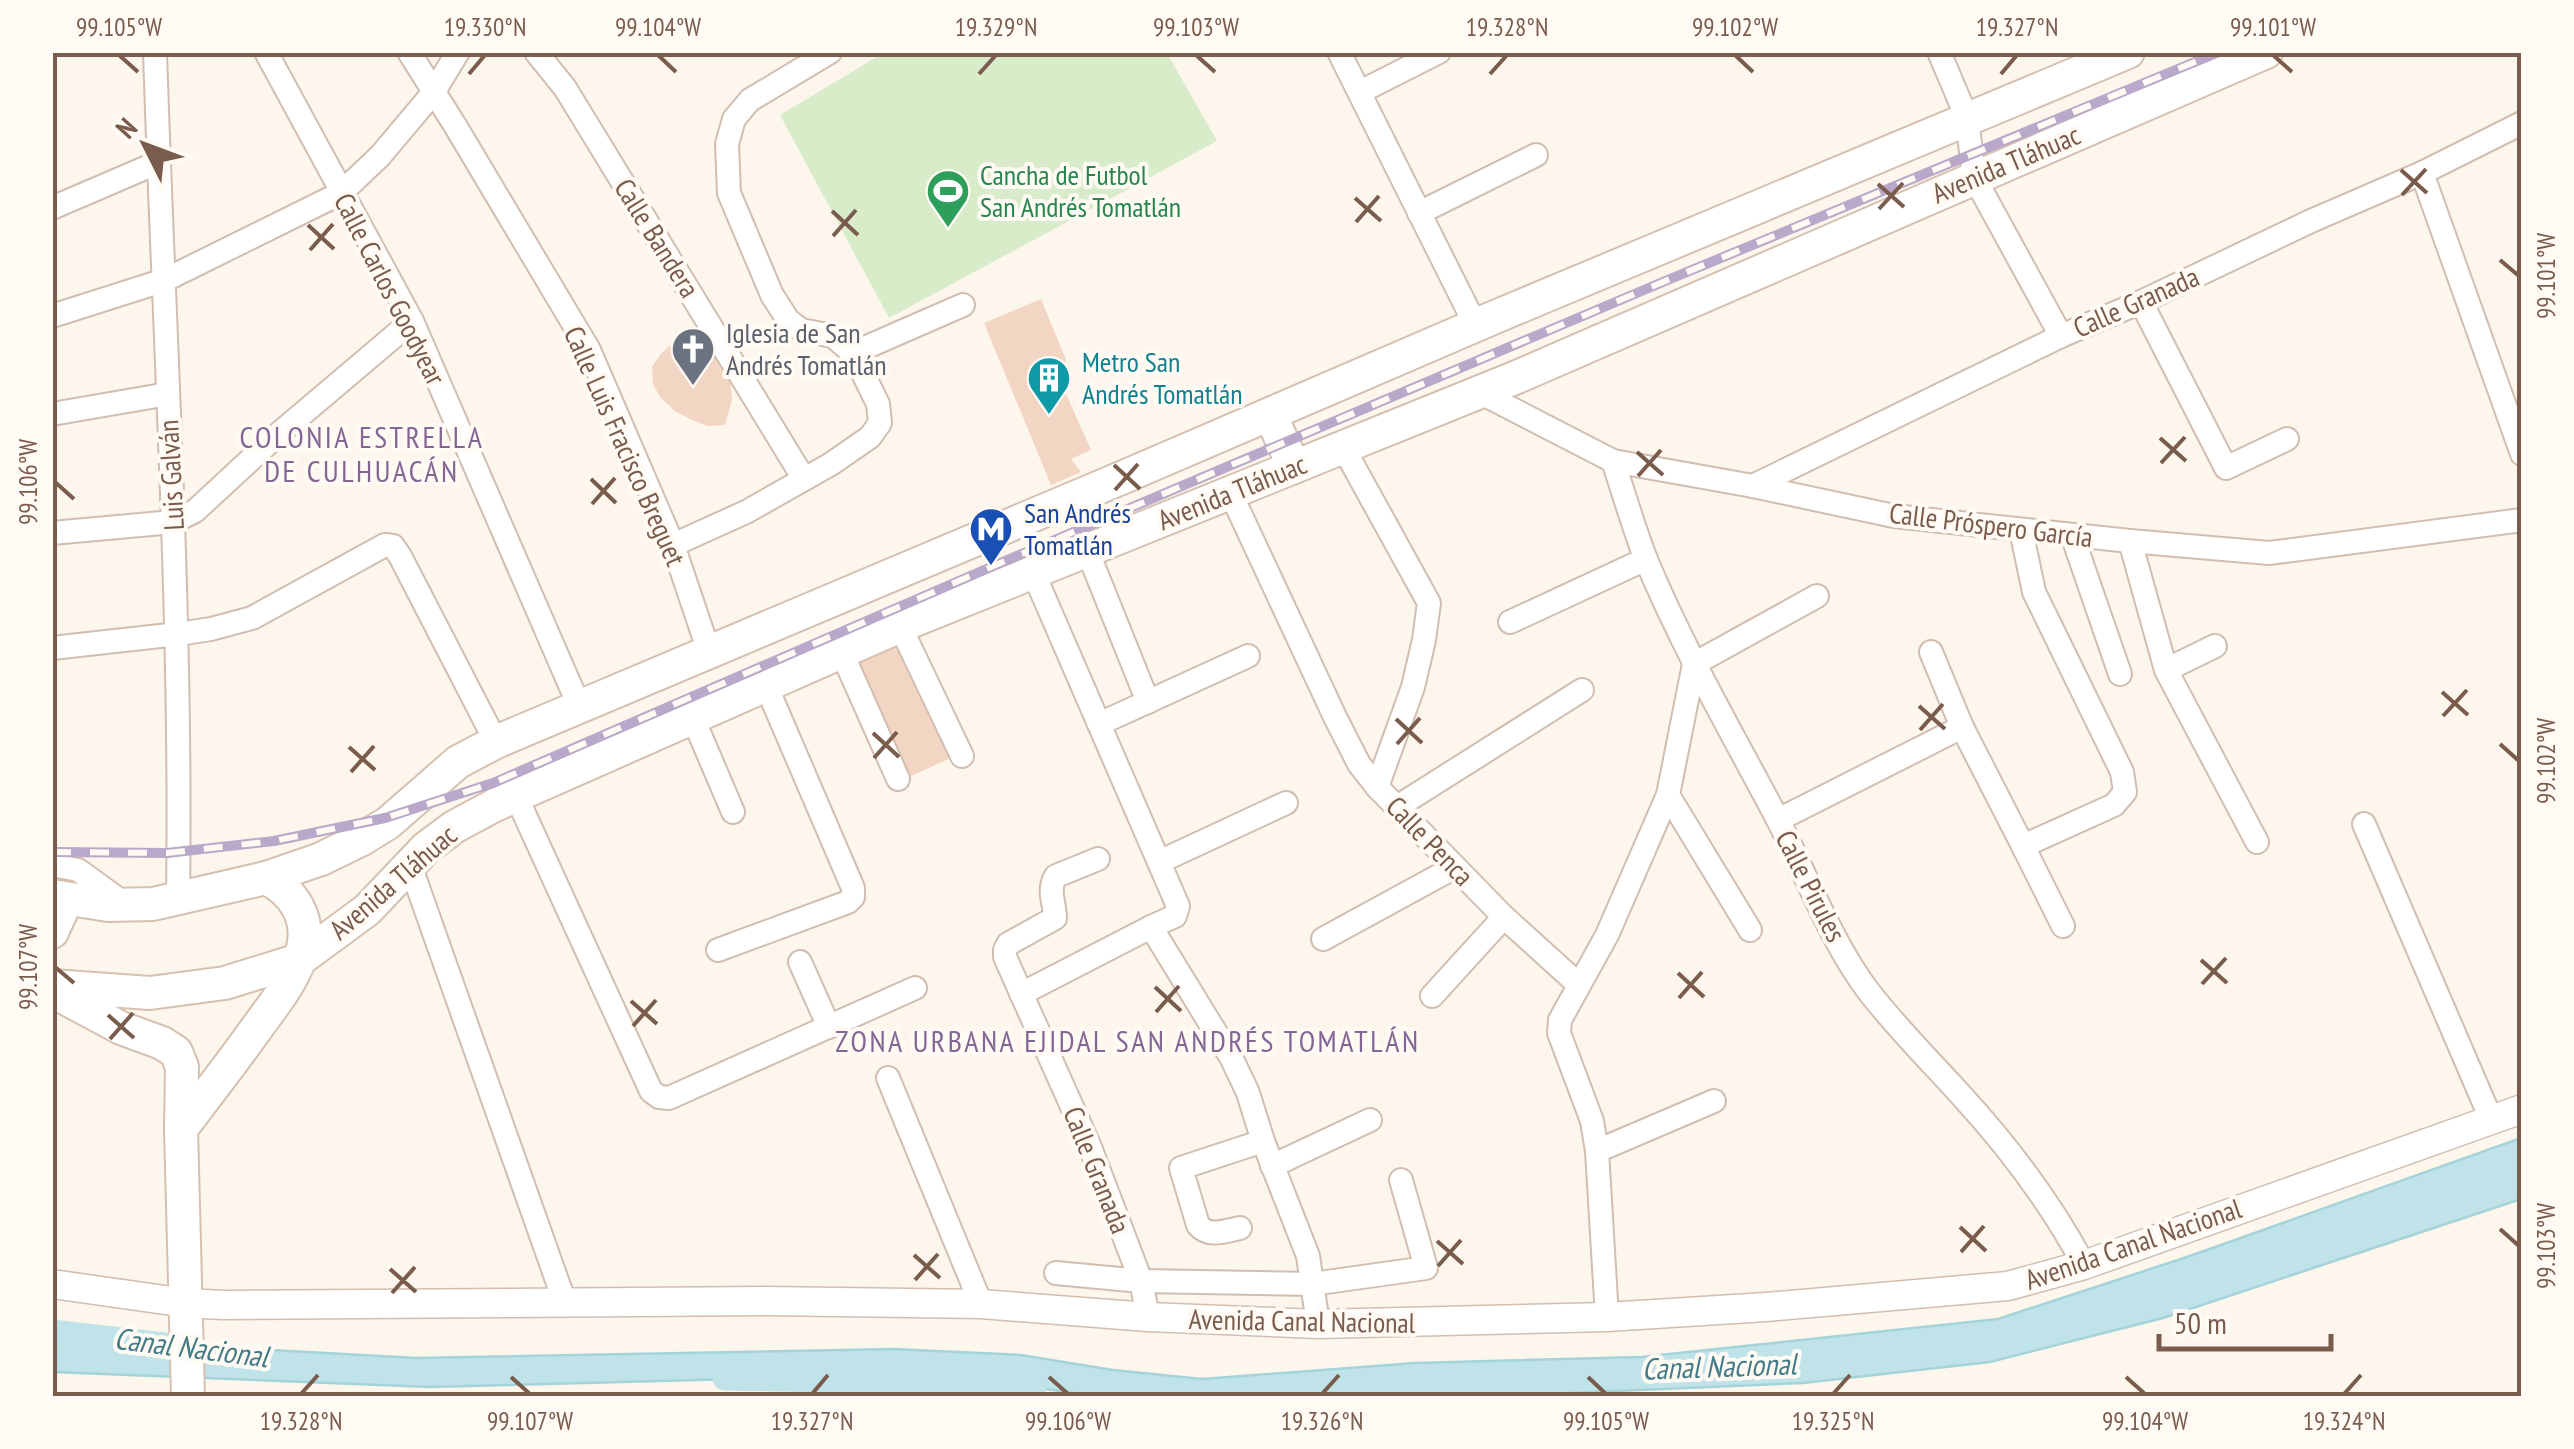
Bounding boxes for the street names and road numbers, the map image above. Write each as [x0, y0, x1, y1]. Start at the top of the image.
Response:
street label: Avenida Tláhuac [1926, 116, 2086, 211]
street label: Calle Bandera [606, 171, 708, 304]
street label: Calle Carlos Goodyear [326, 187, 455, 391]
street label: Calle Granada [2067, 257, 2204, 346]
street label: Calle Luis Fracisco Breguet [556, 320, 695, 572]
street label: Luis Galván [149, 419, 192, 531]
street label: Avenida Tláhuac [1152, 445, 1312, 538]
street label: Calle Próspero García [1887, 494, 2095, 555]
street label: Calle Penca [1378, 788, 1482, 893]
street label: Avenida Tláhuac [321, 816, 464, 947]
street label: Calle Pirules [1768, 824, 1855, 948]
street label: Calle Granada [1055, 1101, 1140, 1239]
street label: Avenida Canal Nacional [2020, 1189, 2246, 1298]
street label: Avenida Canal Nacional [1188, 1300, 1416, 1341]

